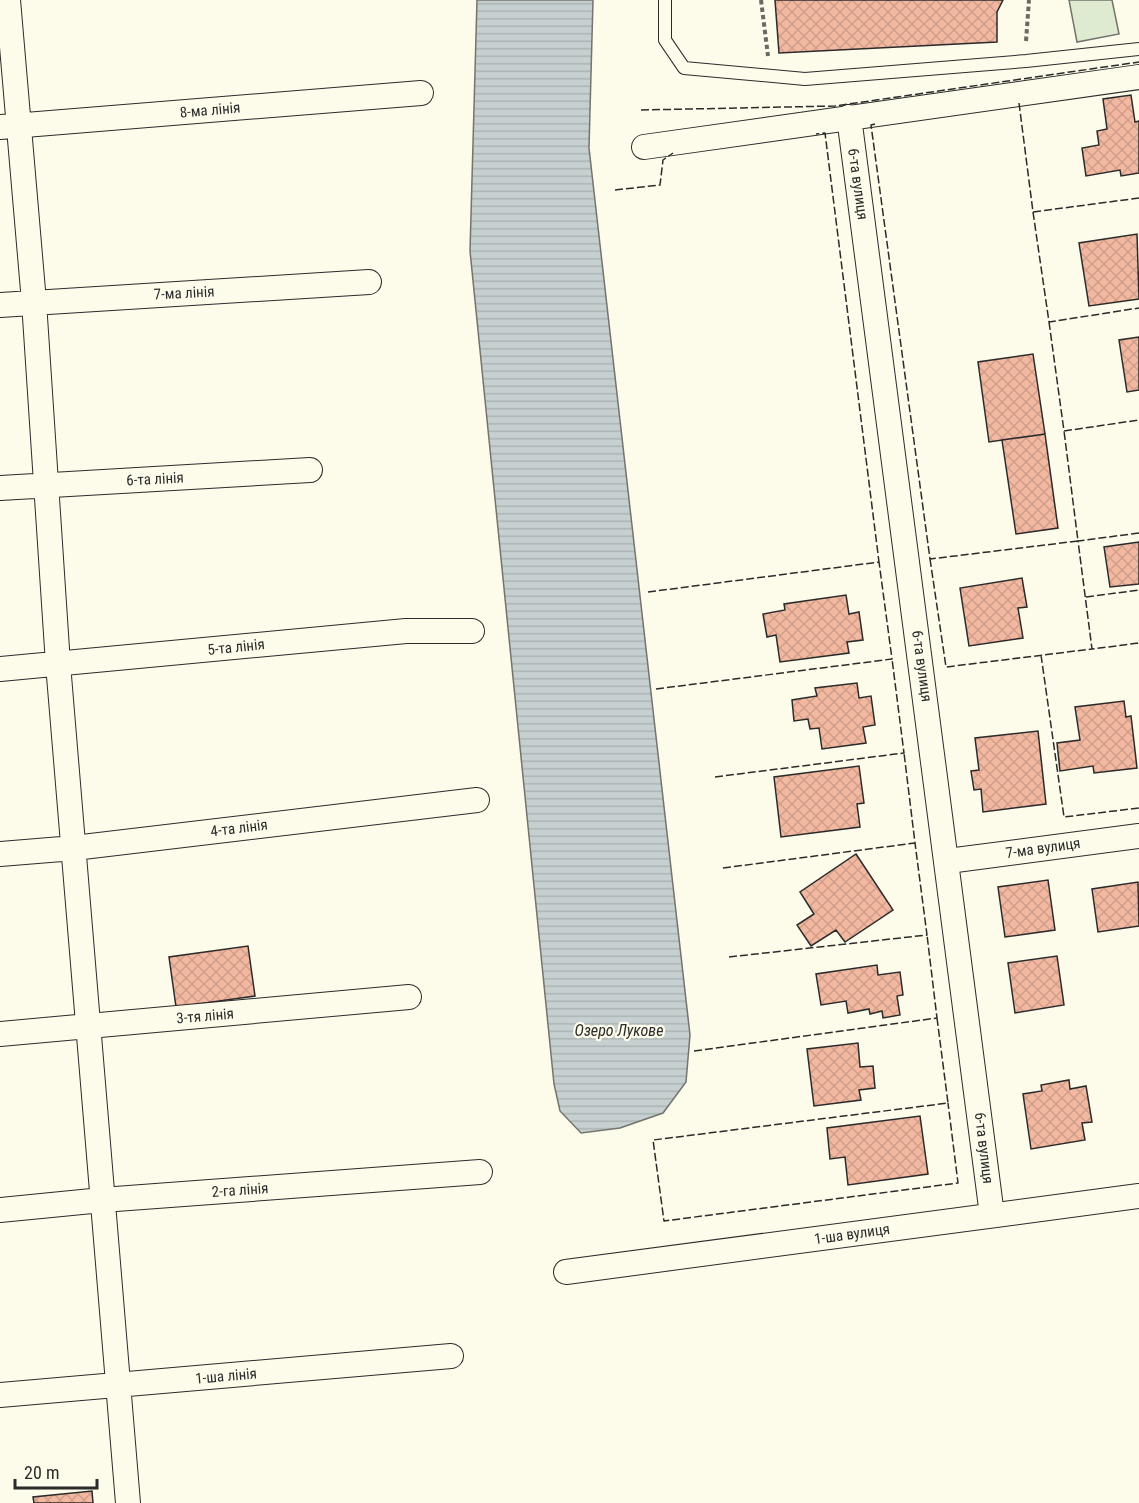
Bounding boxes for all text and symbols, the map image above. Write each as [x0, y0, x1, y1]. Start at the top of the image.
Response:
street label: 8-ма лінія [179, 98, 241, 122]
street label: 6-та вулиця [844, 147, 872, 221]
street label: 7-ма лінія [153, 282, 215, 304]
street label: 6-та лінія [126, 469, 184, 489]
street label: 6-та вулиця [908, 629, 936, 703]
street label: 5-та лінія [207, 635, 265, 659]
street label: 4-та лінія [209, 816, 269, 840]
street label: 7-ма вулиця [1004, 834, 1082, 862]
street label: 3-тя лінія [176, 1005, 234, 1027]
water label: Озеро Лукове [575, 1021, 663, 1040]
street label: 6-та вулиця [971, 1111, 997, 1185]
street label: 2-га лінія [211, 1179, 269, 1201]
street label: 1-ша вулиця [813, 1220, 891, 1248]
street label: 1-ша лінія [194, 1364, 258, 1388]
scale bar [15, 1452, 98, 1490]
text: 20 m [24, 1462, 59, 1483]

